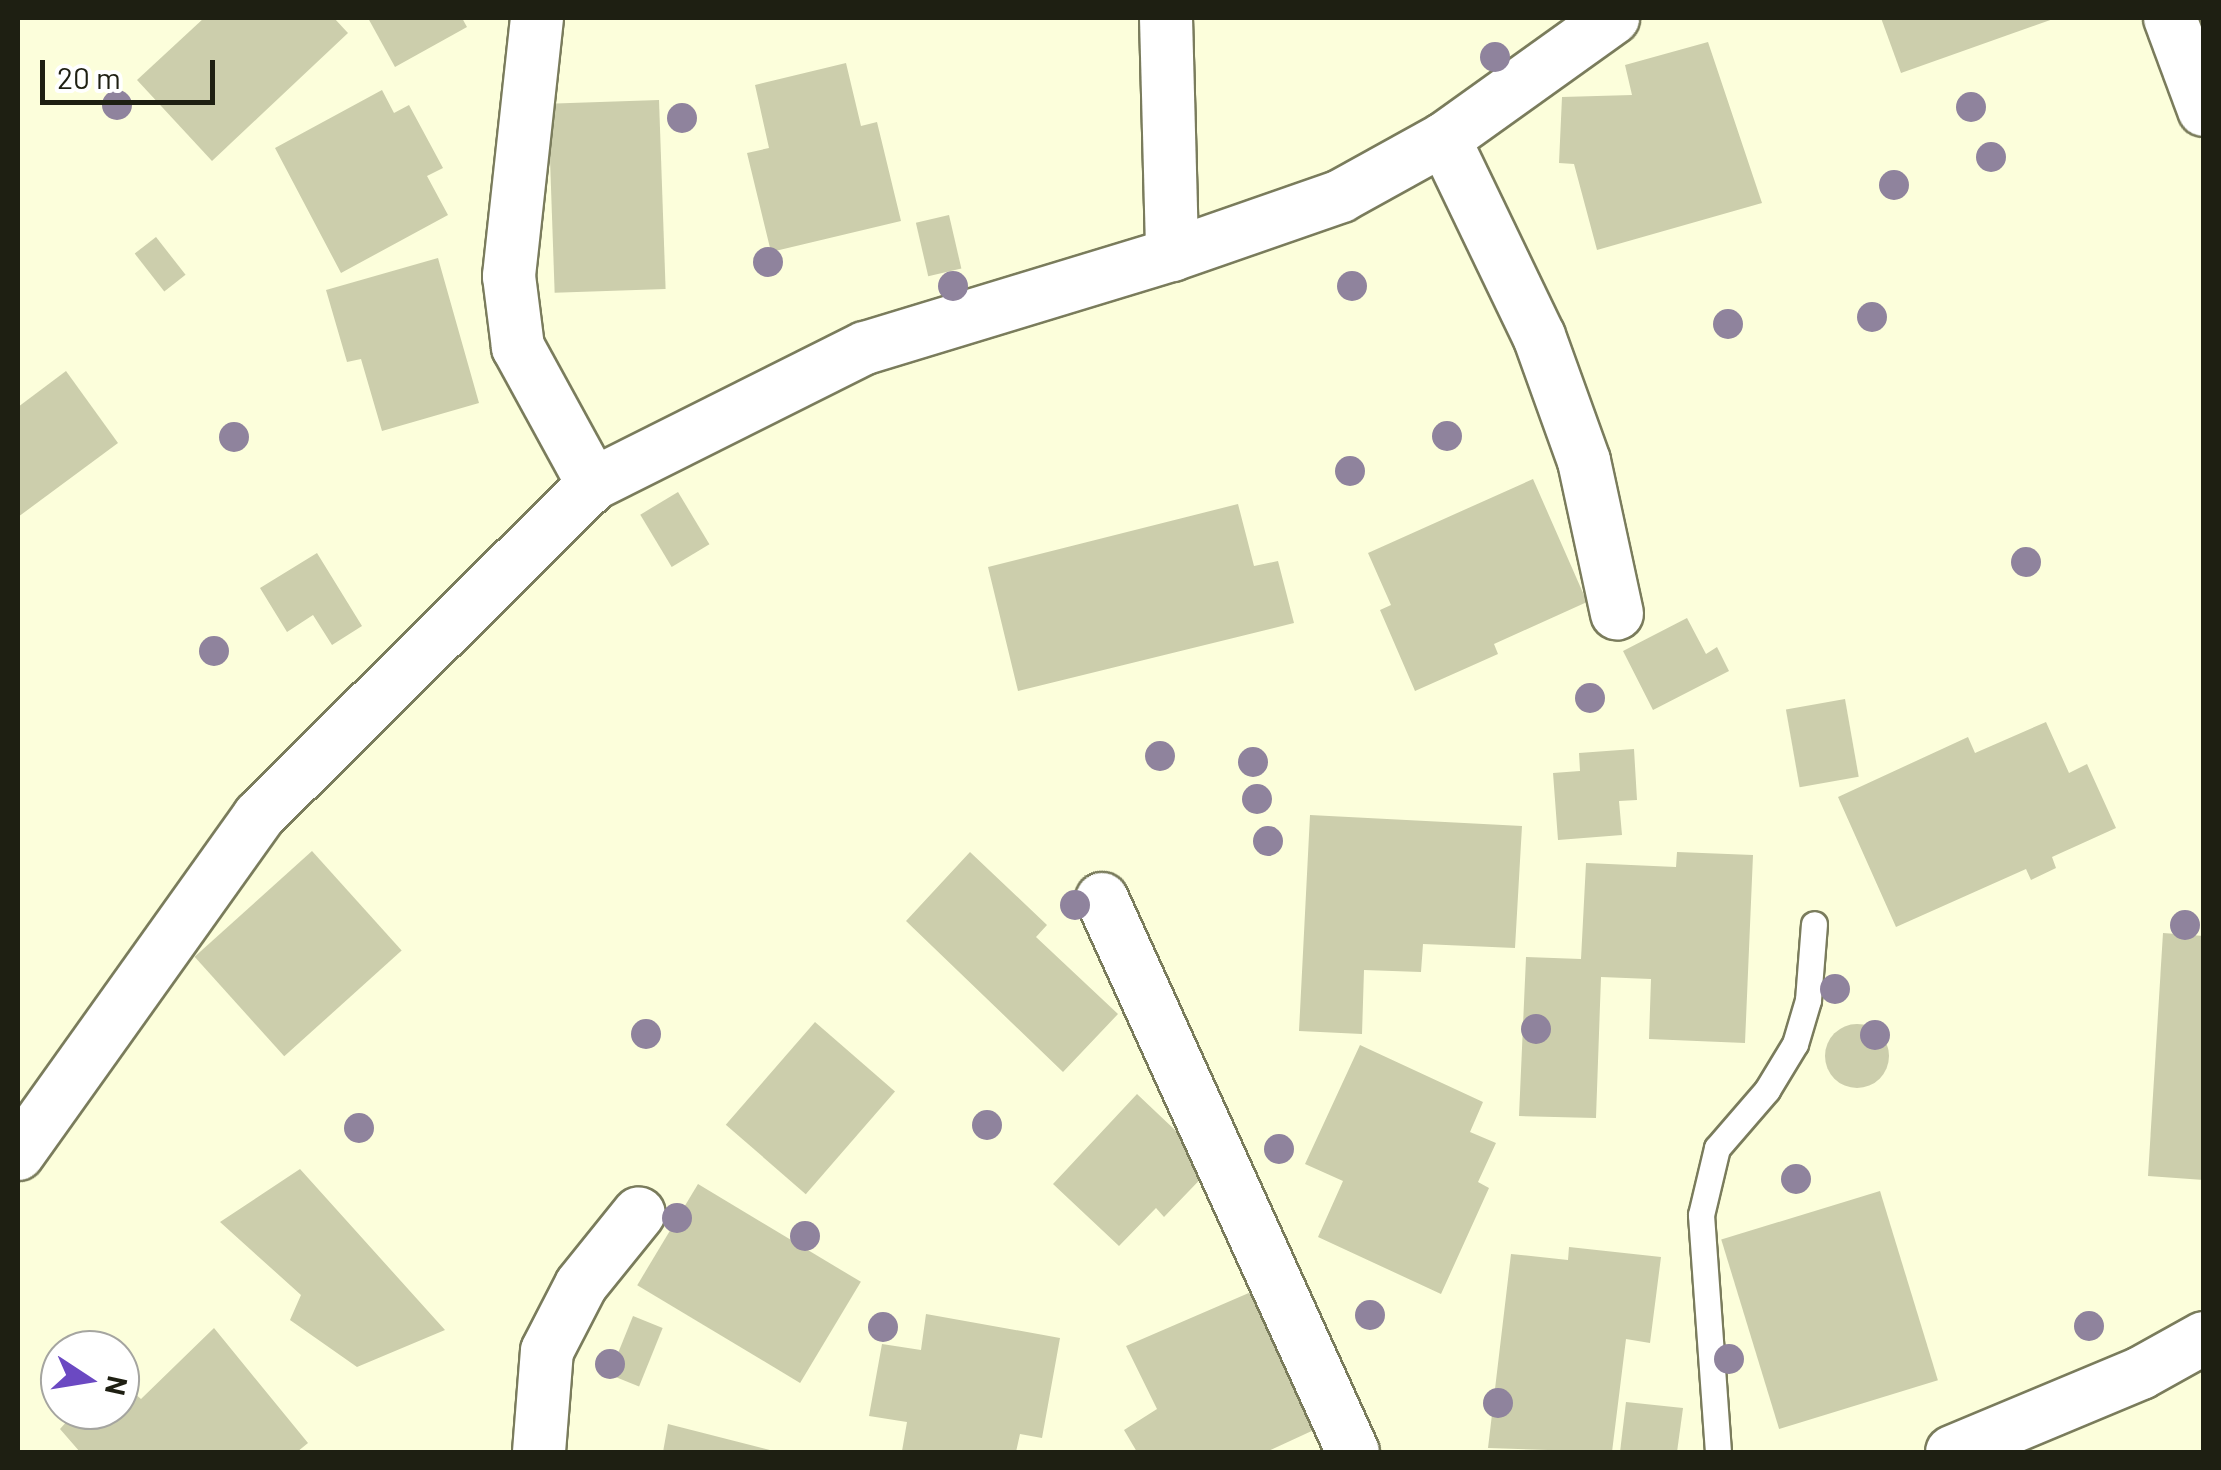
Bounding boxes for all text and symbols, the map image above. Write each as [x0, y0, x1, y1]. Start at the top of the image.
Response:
scale bar [45, 40, 220, 102]
text: 20 m [57, 59, 121, 95]
north arrow [40, 1330, 140, 1430]
text: N [99, 1373, 136, 1398]

